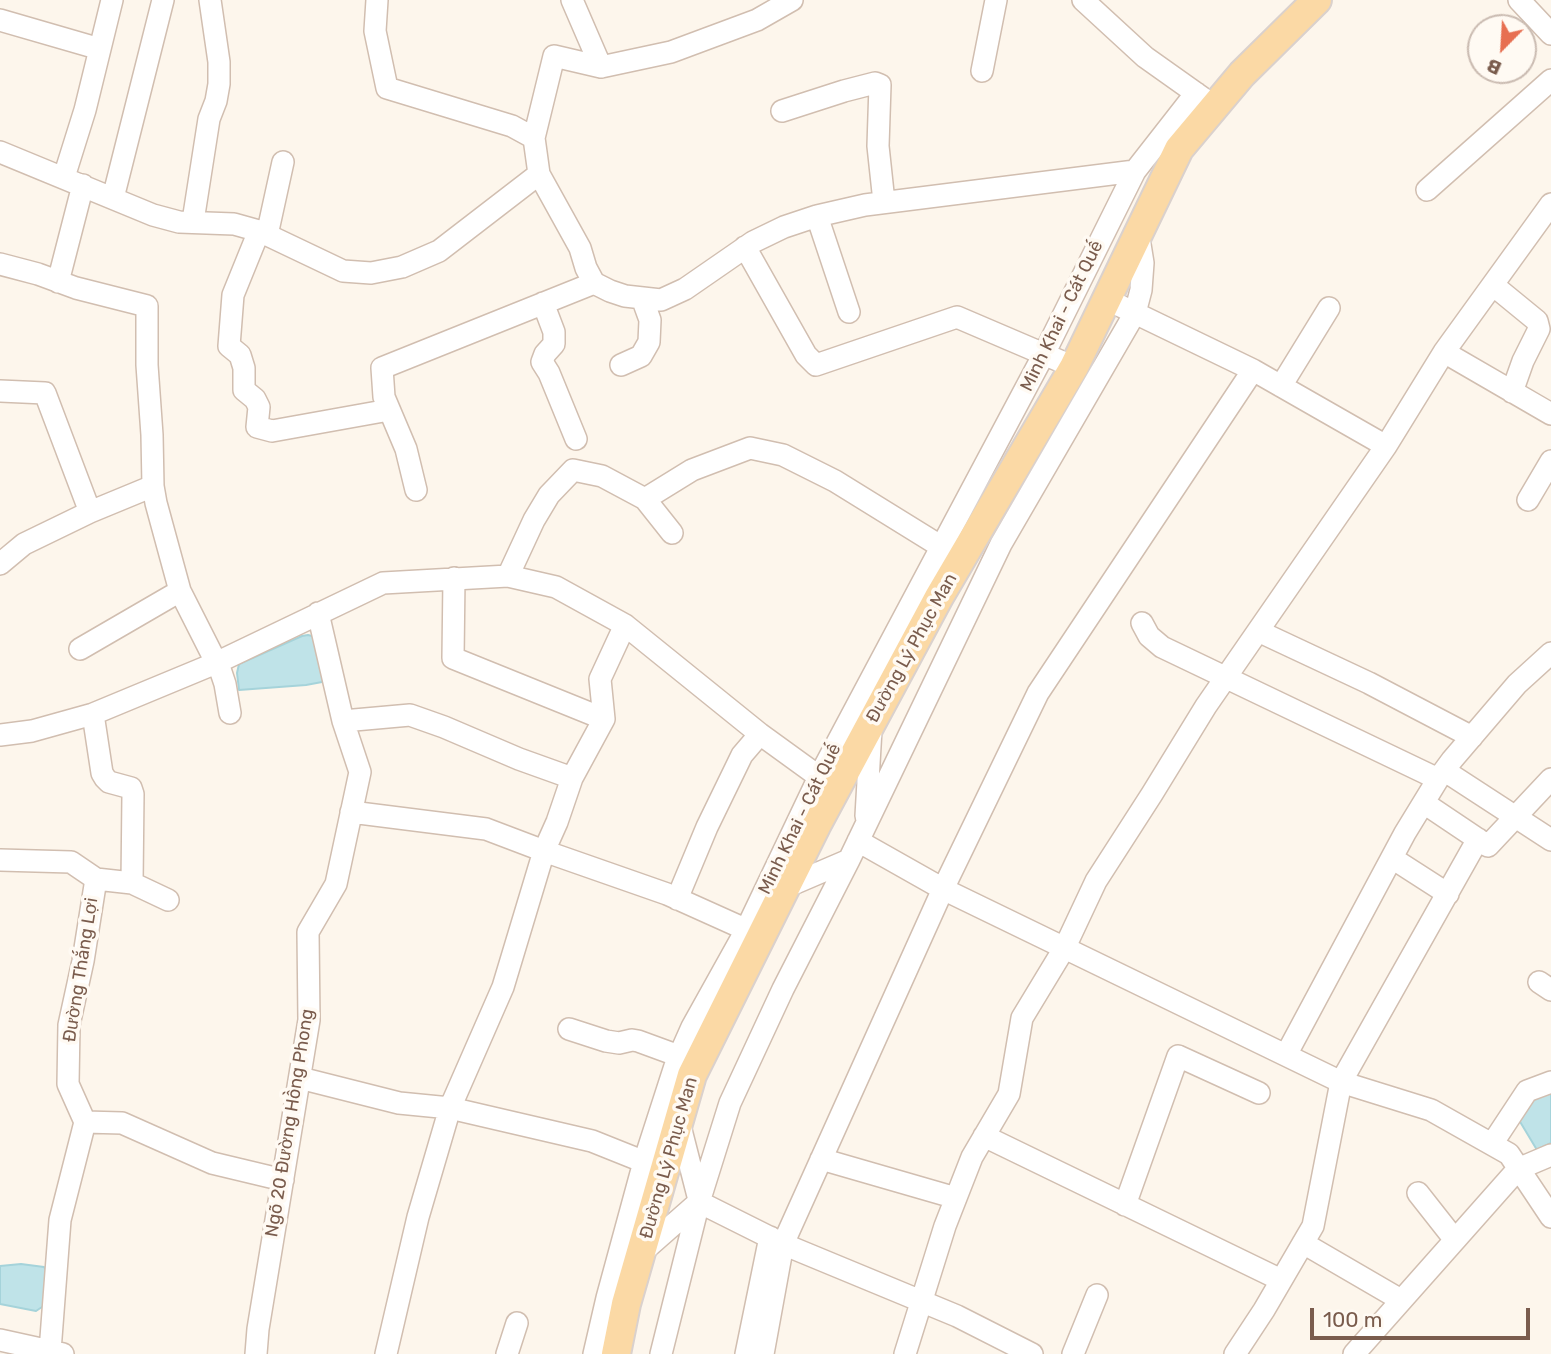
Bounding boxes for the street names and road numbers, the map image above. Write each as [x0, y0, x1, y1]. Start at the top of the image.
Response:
street label: Minh Khai - Cát Quế [1016, 237, 1108, 395]
street label: Đường Lý Phục Man [862, 570, 962, 726]
street label: Minh Khai - Cát Quế [754, 740, 846, 898]
street label: Đường Thắng Lợi [59, 896, 103, 1044]
street label: Ngõ 20 Đường Hồng Phong [261, 1007, 319, 1239]
street label: Đường Lý Phục Man [636, 1075, 702, 1241]

